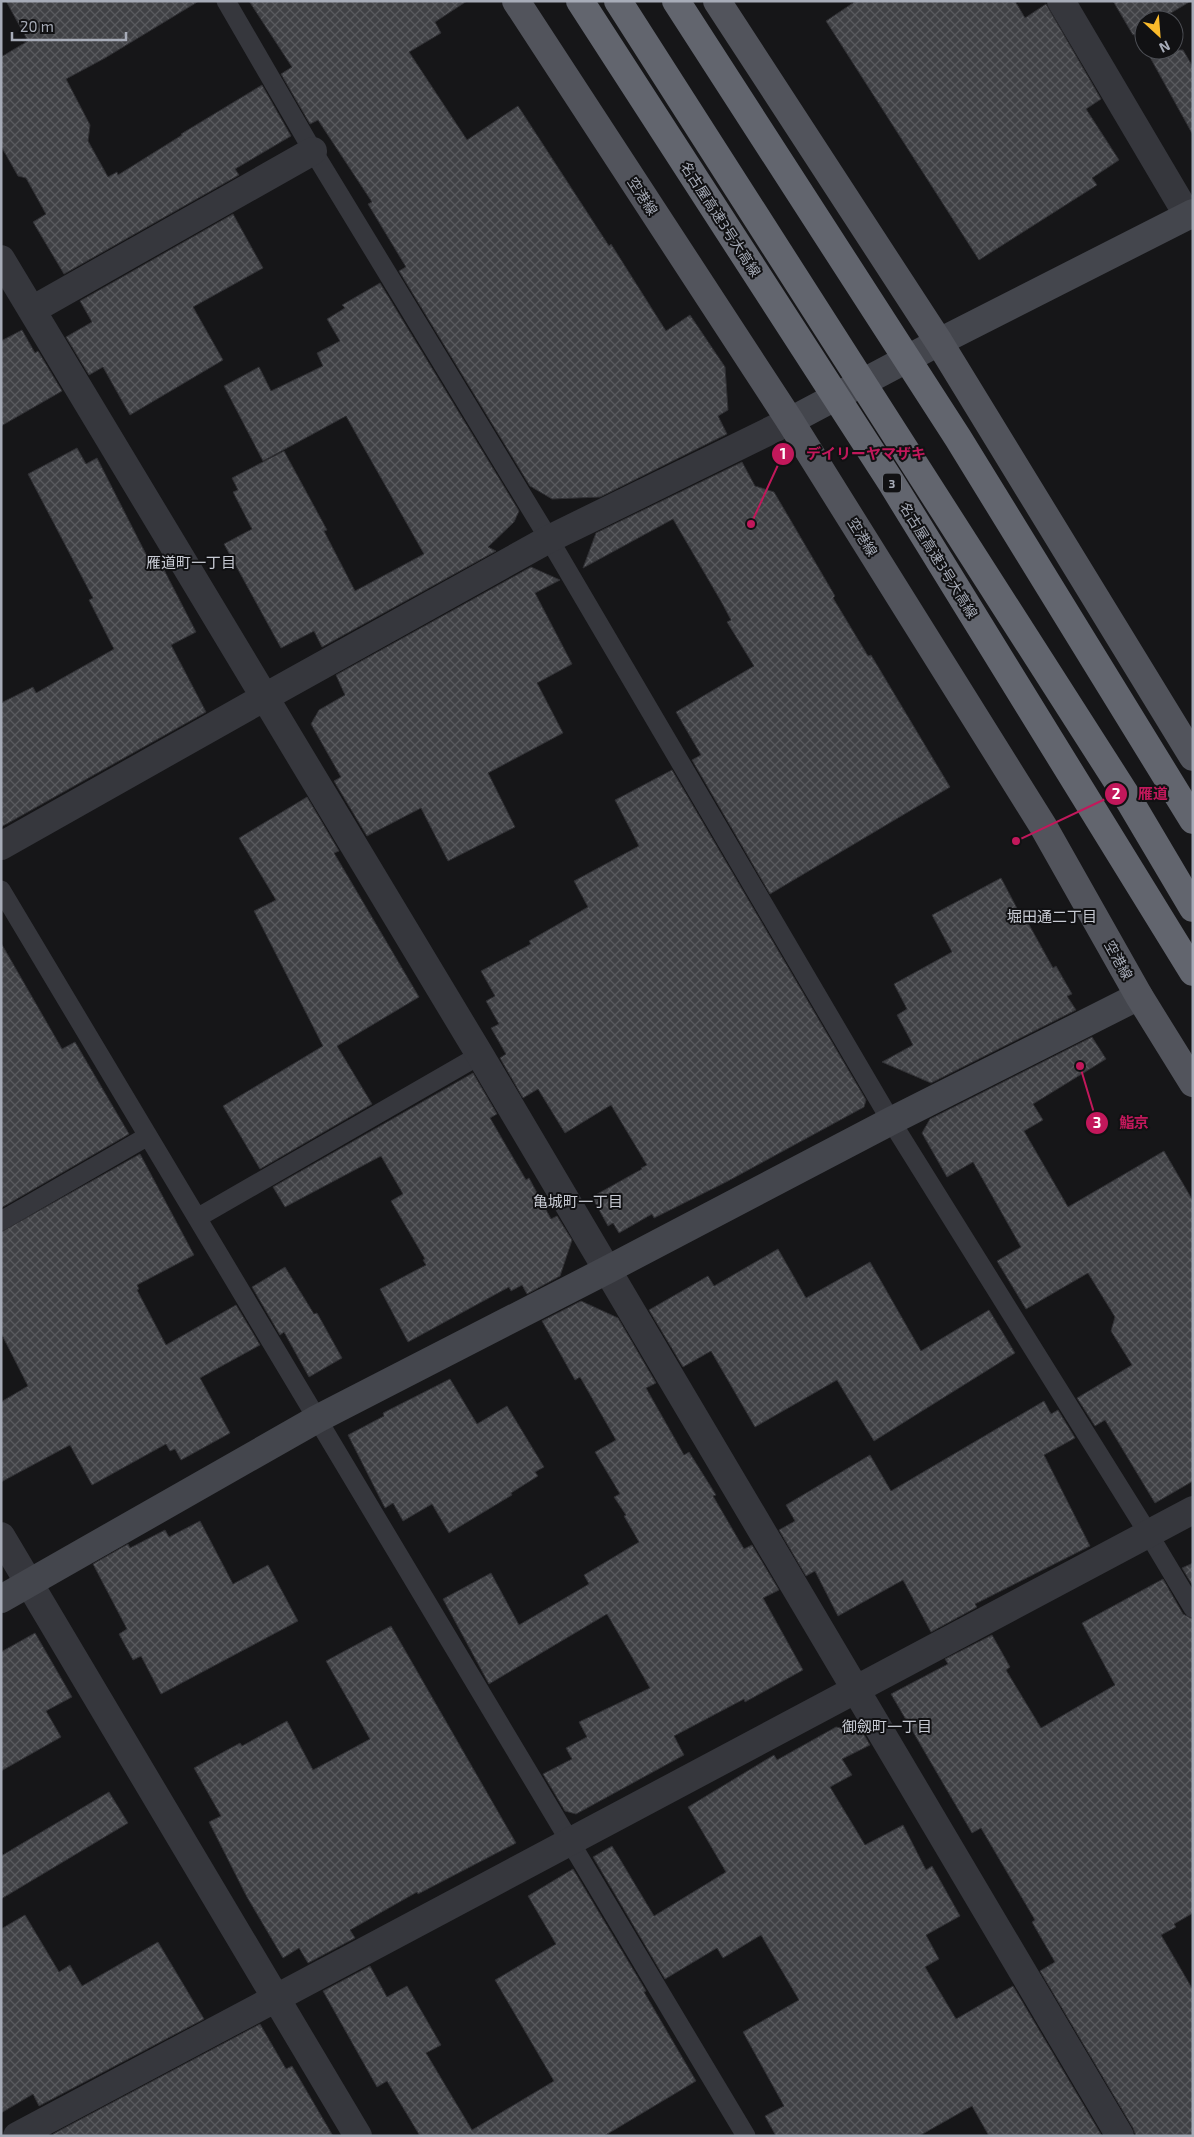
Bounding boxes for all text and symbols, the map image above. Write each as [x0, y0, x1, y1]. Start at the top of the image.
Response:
scale bar [12, 10, 126, 42]
north arrow [1134, 10, 1184, 60]
text: 20 m [20, 17, 54, 35]
text: N [1157, 37, 1173, 57]
street label: 名古屋高速3号大高線 [677, 158, 765, 280]
street label: 空港線 [624, 174, 662, 218]
callout: デイリーヤマザキ [771, 439, 936, 469]
text: 1 [780, 444, 786, 462]
text: デイリーヤマザキ [806, 444, 926, 462]
road number: 3 [883, 473, 901, 492]
street label: 名古屋高速3号大高線 [896, 499, 982, 621]
street label: 空港線 [845, 515, 881, 559]
district label: 雁道町一丁目 [146, 553, 236, 571]
callout: 雁道 [1103, 779, 1178, 809]
text: 2 [1112, 784, 1121, 802]
text: 雁道 [1138, 784, 1168, 802]
district label: 堀田通二丁目 [1007, 907, 1097, 925]
street label: 空港線 [1101, 938, 1137, 982]
callout: 鮨京 [1084, 1108, 1159, 1138]
text: 3 [1093, 1113, 1101, 1131]
text: 鮨京 [1119, 1113, 1149, 1131]
district label: 亀城町一丁目 [533, 1192, 623, 1210]
district label: 御劔町一丁目 [842, 1717, 932, 1735]

